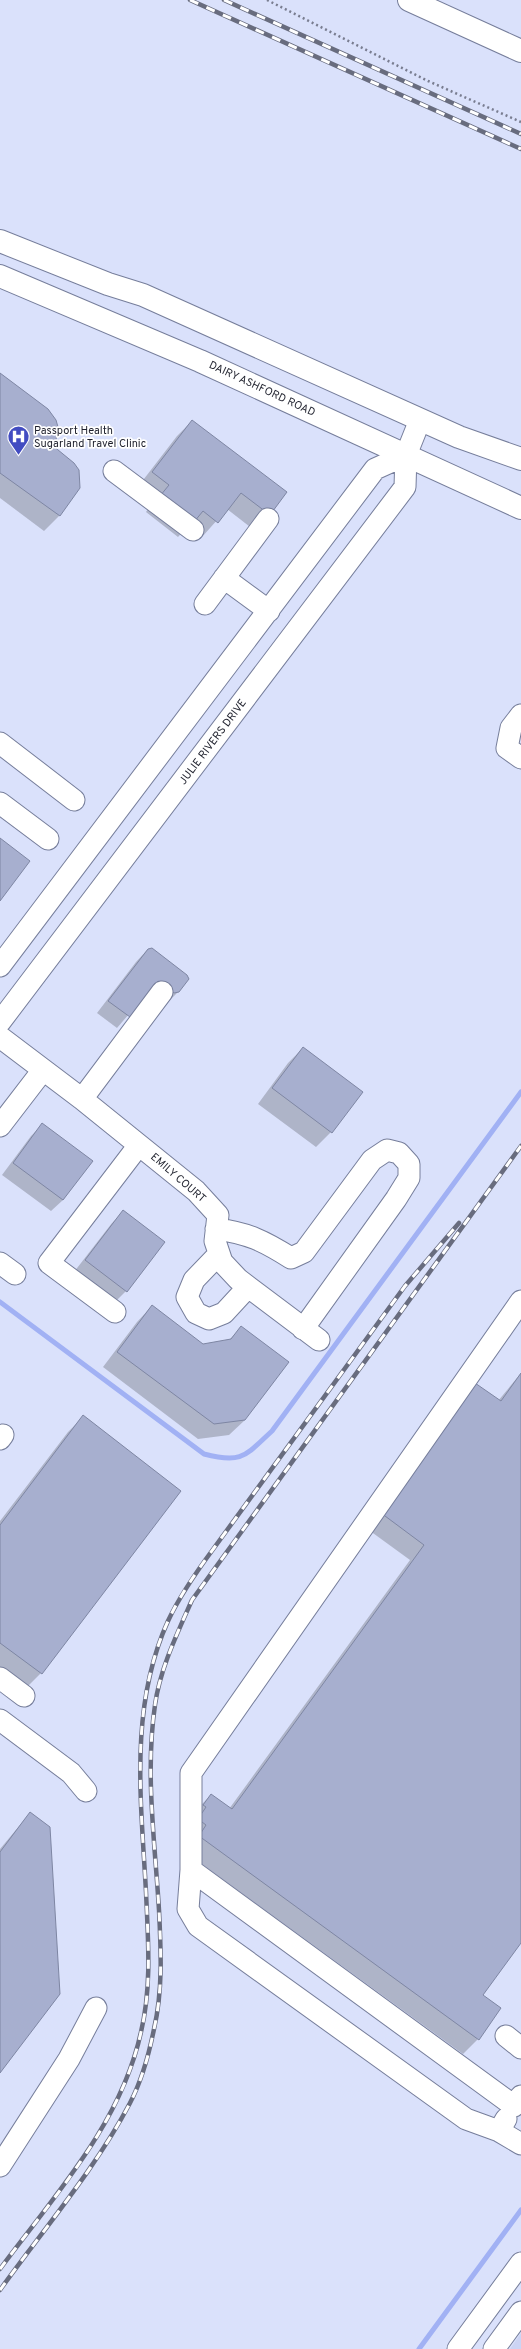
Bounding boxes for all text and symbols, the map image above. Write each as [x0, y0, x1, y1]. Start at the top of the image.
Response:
street label: DAIRY ASHFORD ROAD [207, 358, 317, 420]
hospital icon: Passport Health Sugarland Travel Clinic [5, 424, 31, 457]
place label: Passport Health Sugarland Travel Clinic [34, 424, 146, 451]
street label: JULIE RIVERS DRIVE [176, 696, 250, 788]
street label: EMILY COURT [147, 1150, 209, 1206]

